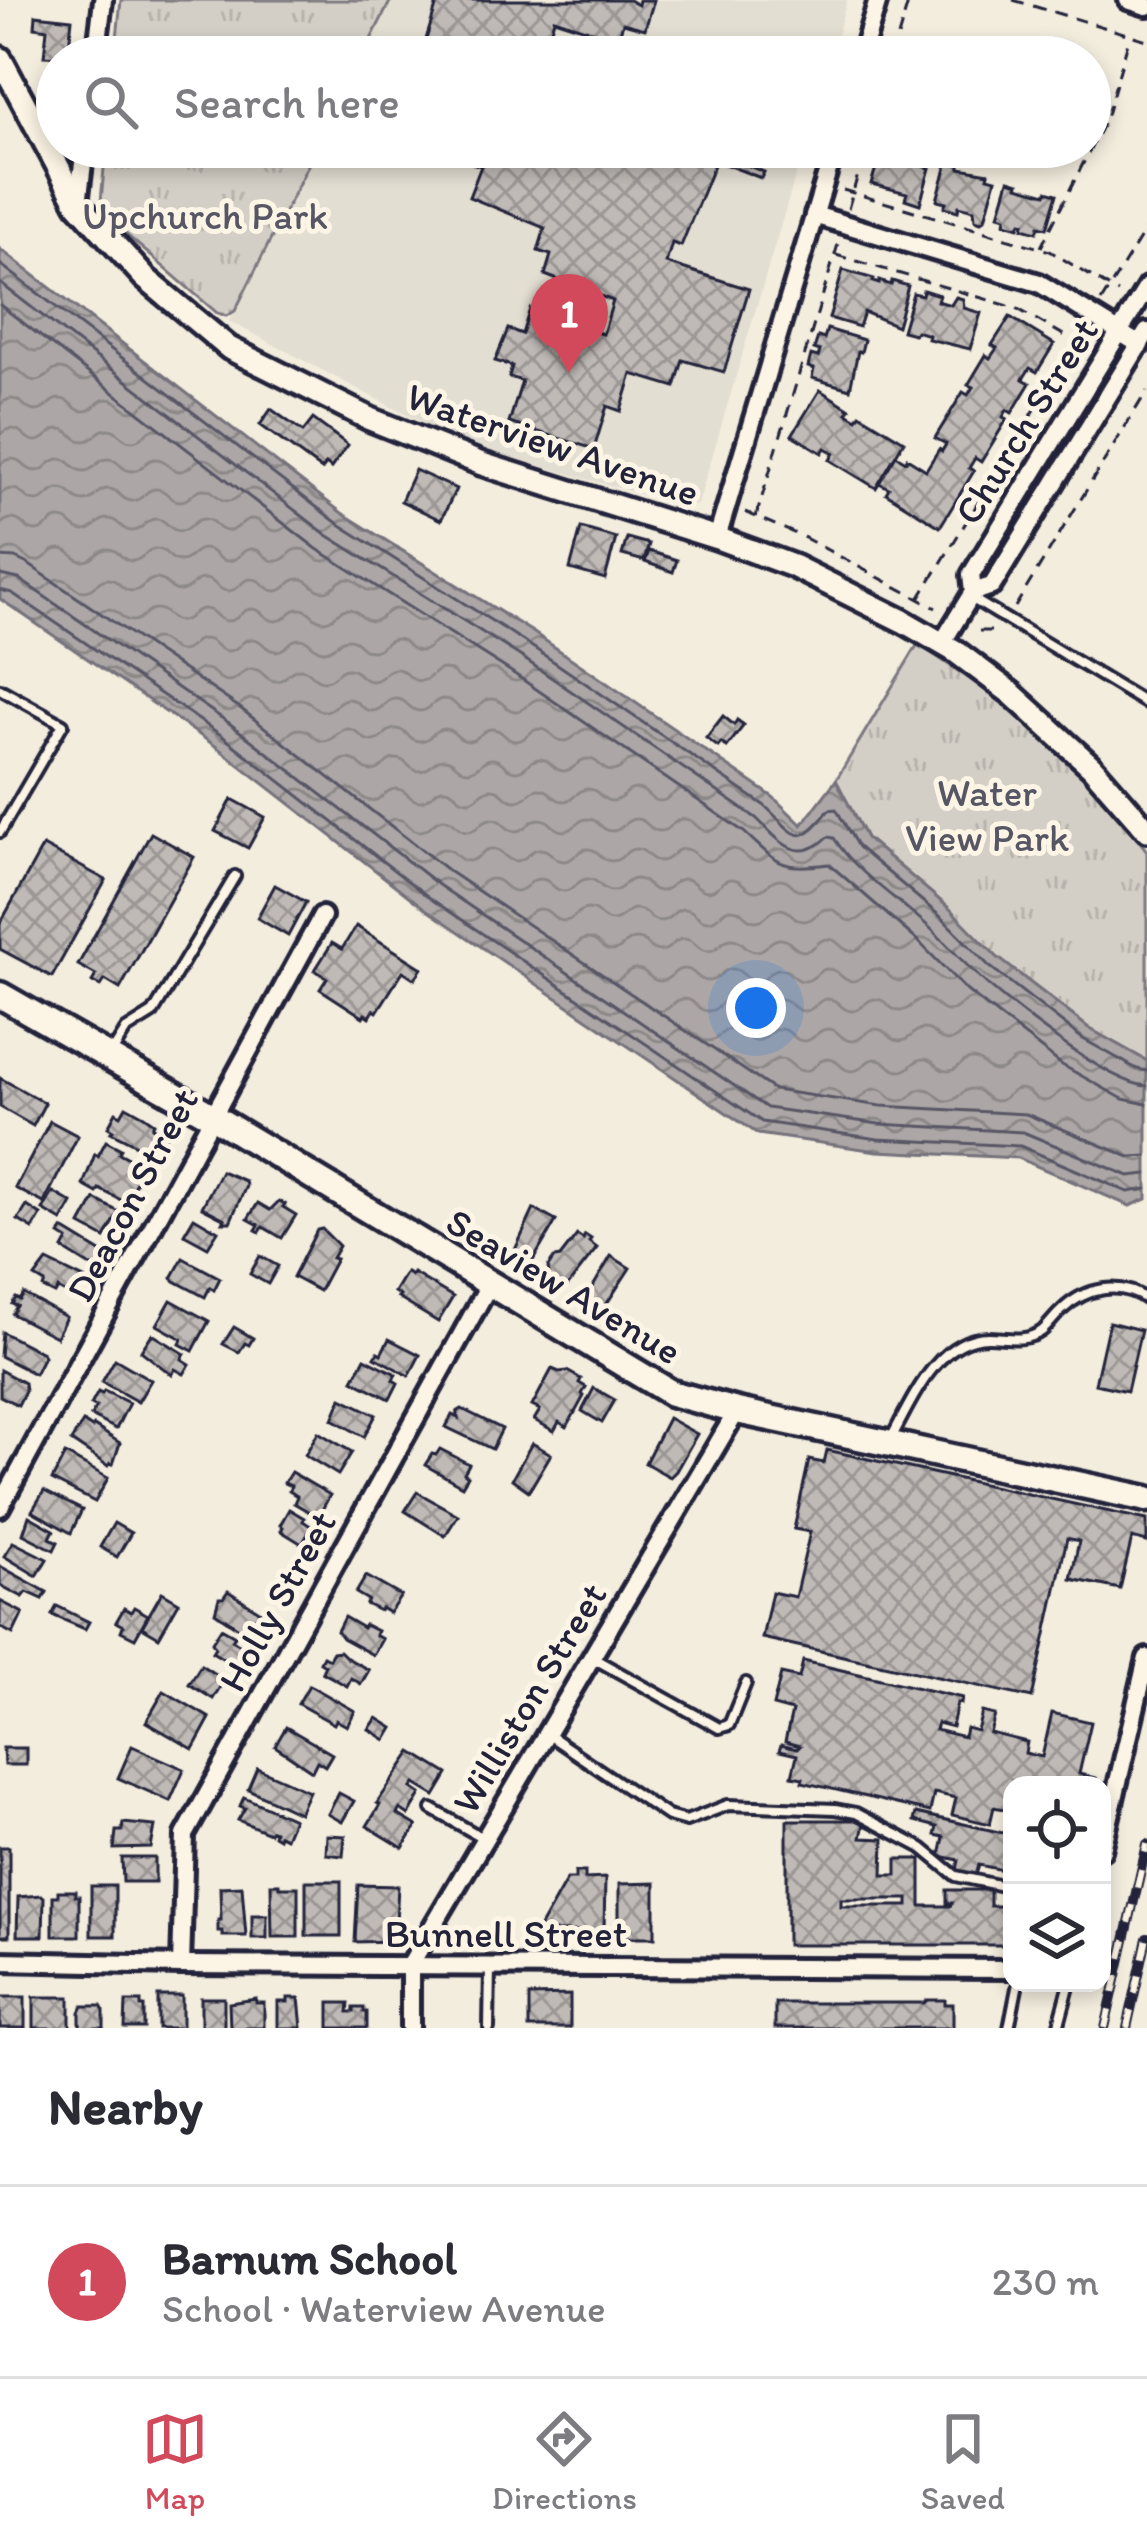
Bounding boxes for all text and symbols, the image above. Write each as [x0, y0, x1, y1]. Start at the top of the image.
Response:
search box [36, 36, 1111, 168]
icon: search [78, 69, 144, 135]
text: Search here [174, 75, 400, 129]
park label: Upchurch Park [82, 192, 328, 239]
pin: 1 [530, 274, 608, 373]
street label: Church Street [944, 309, 1108, 533]
street label: Waterview Avenue [401, 372, 705, 516]
park label: Water View Park [905, 769, 1069, 861]
your location [726, 978, 786, 1038]
street label: Deacon Street [56, 1080, 208, 1310]
street label: Seaview Avenue [438, 1197, 690, 1375]
street label: Holly Street [208, 1502, 346, 1700]
street label: Williston Street [442, 1574, 616, 1822]
map controls [1003, 1776, 1111, 1992]
button: locate [1003, 1776, 1111, 1884]
button: layers [1003, 1884, 1111, 1992]
street label: Bunnell Street [385, 1910, 627, 1957]
text: Nearby [48, 2076, 203, 2137]
text: Barnum School [162, 2231, 457, 2285]
text: 1 [78, 2258, 96, 2305]
text: 230 m [992, 2258, 1099, 2305]
text: School · Waterview Avenue [162, 2285, 606, 2332]
tab: Map [142, 2406, 208, 2517]
tab: Directions [492, 2406, 637, 2517]
tab: Saved [921, 2406, 1005, 2517]

